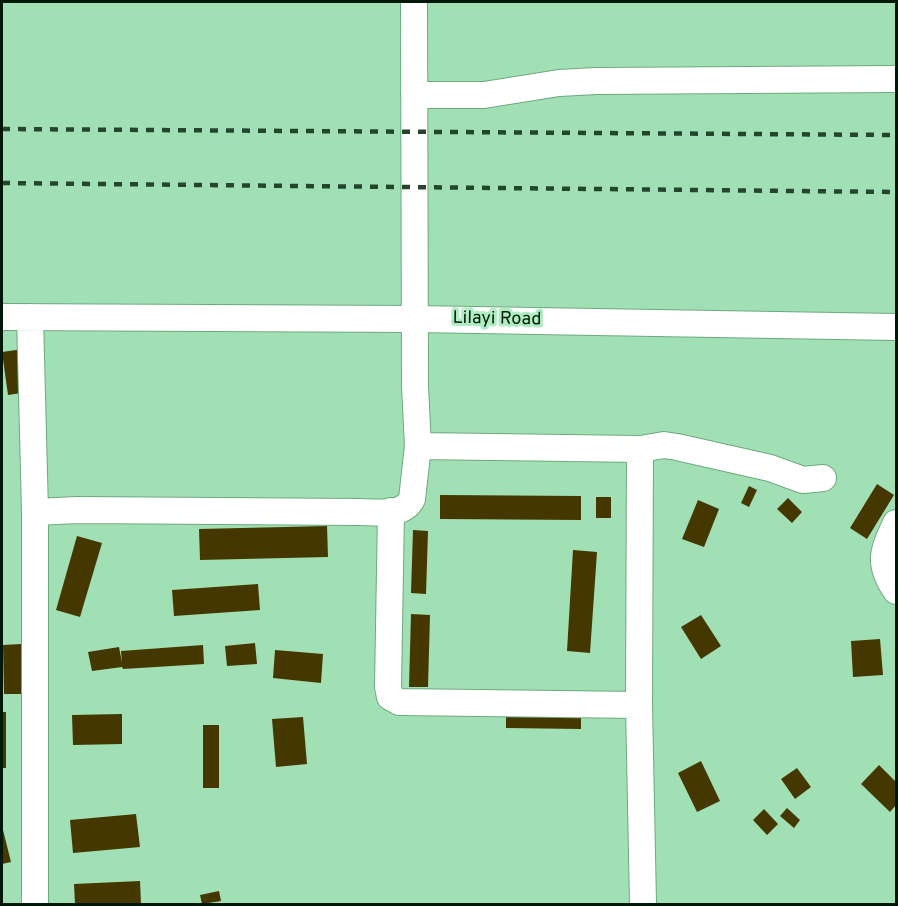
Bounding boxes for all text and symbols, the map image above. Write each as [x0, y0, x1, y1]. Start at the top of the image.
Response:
street label: Lilayi Road [452, 308, 542, 332]

